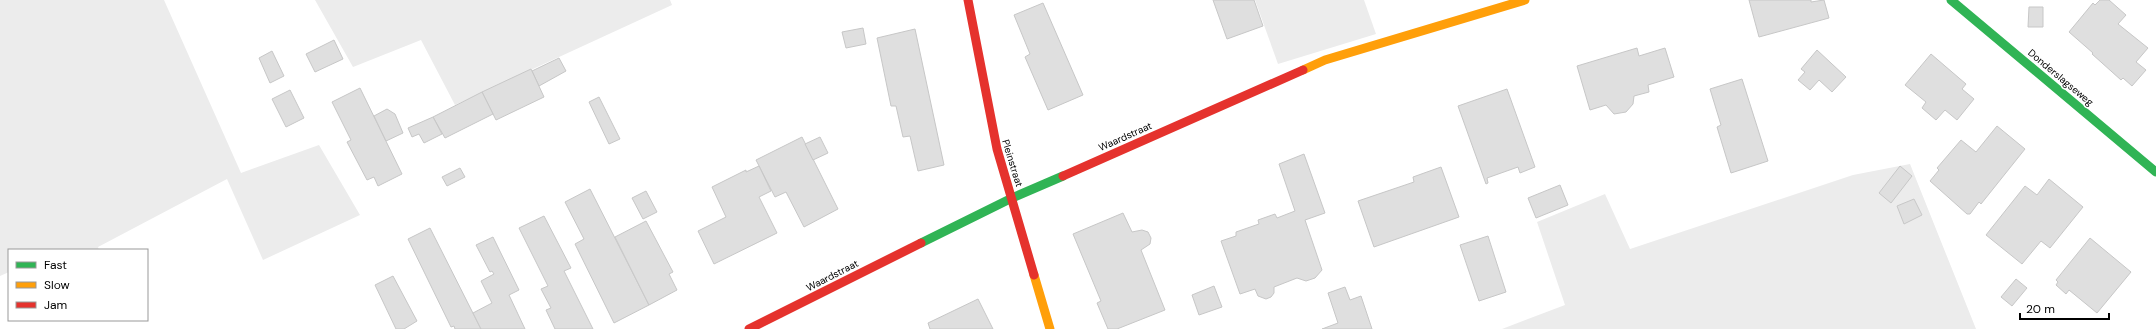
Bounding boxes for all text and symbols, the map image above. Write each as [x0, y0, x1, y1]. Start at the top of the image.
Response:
street label: Donderslagseweg [2025, 46, 2096, 109]
street label: Waardstraat [1097, 119, 1154, 154]
street label: Pleinstraat [999, 138, 1026, 189]
legend [8, 249, 148, 321]
text: Fast [44, 257, 67, 273]
street label: Waardstraat [804, 257, 861, 294]
text: Slow [44, 277, 70, 293]
scale bar [2020, 295, 2109, 321]
text: Jam [44, 297, 67, 313]
text: 20 m [2026, 301, 2055, 317]

